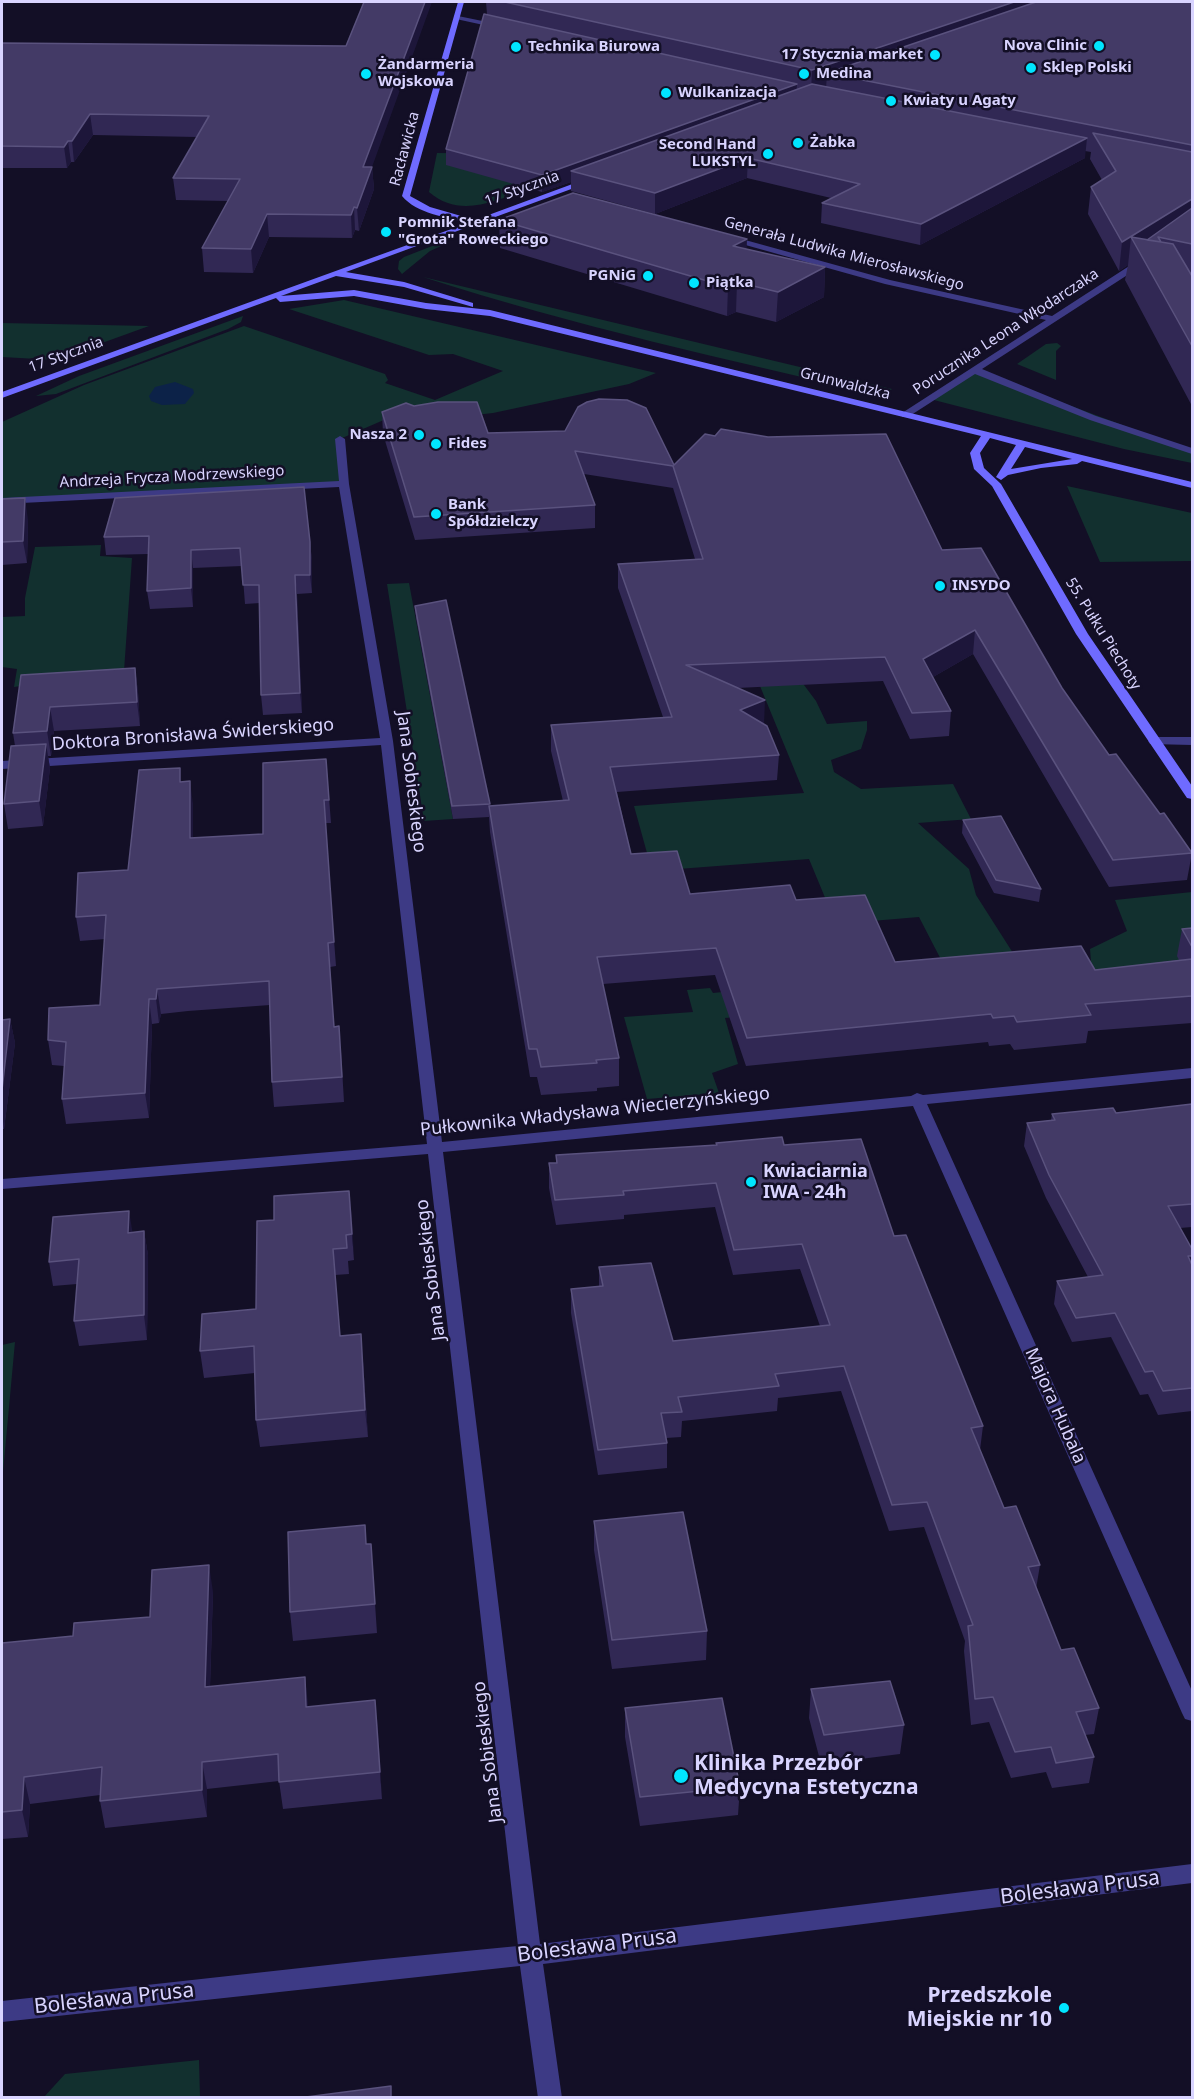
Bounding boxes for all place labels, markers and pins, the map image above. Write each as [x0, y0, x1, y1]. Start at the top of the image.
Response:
place label: Nova Clinic [1004, 37, 1087, 55]
place label: Technika Biurowa [528, 38, 660, 56]
marker: Nova Clinic [1092, 39, 1106, 53]
marker: Technika Biurowa [509, 40, 523, 54]
place label: 17 Stycznia market [781, 46, 923, 64]
marker: 17 Stycznia market [928, 48, 942, 62]
place label: Żandarmeria Wojskowa [378, 56, 474, 91]
place label: Sklep Polski [1043, 59, 1132, 77]
marker: Sklep Polski [1024, 61, 1038, 75]
place label: Medina [816, 65, 872, 83]
marker: Żandarmeria Wojskowa [359, 67, 373, 81]
marker: Medina [797, 67, 811, 81]
place label: Wulkanizacja [678, 84, 777, 102]
marker: Wulkanizacja [659, 86, 673, 100]
place label: Kwiaty u Agaty [903, 92, 1016, 110]
marker: Kwiaty u Agaty [884, 94, 898, 108]
place label: Żabka [810, 134, 855, 152]
place label: Second Hand LUKSTYL [659, 136, 756, 171]
marker: Żabka [791, 136, 805, 150]
marker: Second Hand LUKSTYL [761, 147, 775, 161]
place label: Pomnik Stefana "Grota" Roweckiego [398, 214, 548, 249]
marker: Pomnik Stefana "Grota" Roweckiego [379, 225, 393, 239]
place label: PGNiG [588, 267, 636, 285]
marker: PGNiG [641, 269, 655, 283]
place label: Piątka [706, 274, 754, 292]
marker: Piątka [687, 276, 701, 290]
place label: Nasza 2 [349, 426, 407, 444]
marker: Nasza 2 [412, 428, 426, 442]
place label: Fides [448, 435, 487, 453]
marker: Fides [429, 437, 443, 451]
place label: Bank Spółdzielczy [448, 496, 538, 531]
marker: Bank Spółdzielczy [429, 507, 443, 521]
place label: INSYDO [952, 577, 1011, 595]
marker: INSYDO [933, 579, 947, 593]
place label: Kwiaciarnia IWA - 24h [763, 1161, 868, 1204]
marker: Kwiaciarnia IWA - 24h [744, 1175, 758, 1189]
place label: Klinika Przezbór Medycyna Estetyczna [694, 1751, 919, 1801]
marker: Klinika Przezbór Medycyna Estetyczna [672, 1767, 690, 1785]
place label: Przedszkole Miejskie nr 10 [907, 1983, 1052, 2033]
marker: Przedszkole Miejskie nr 10 [1057, 2001, 1071, 2015]

